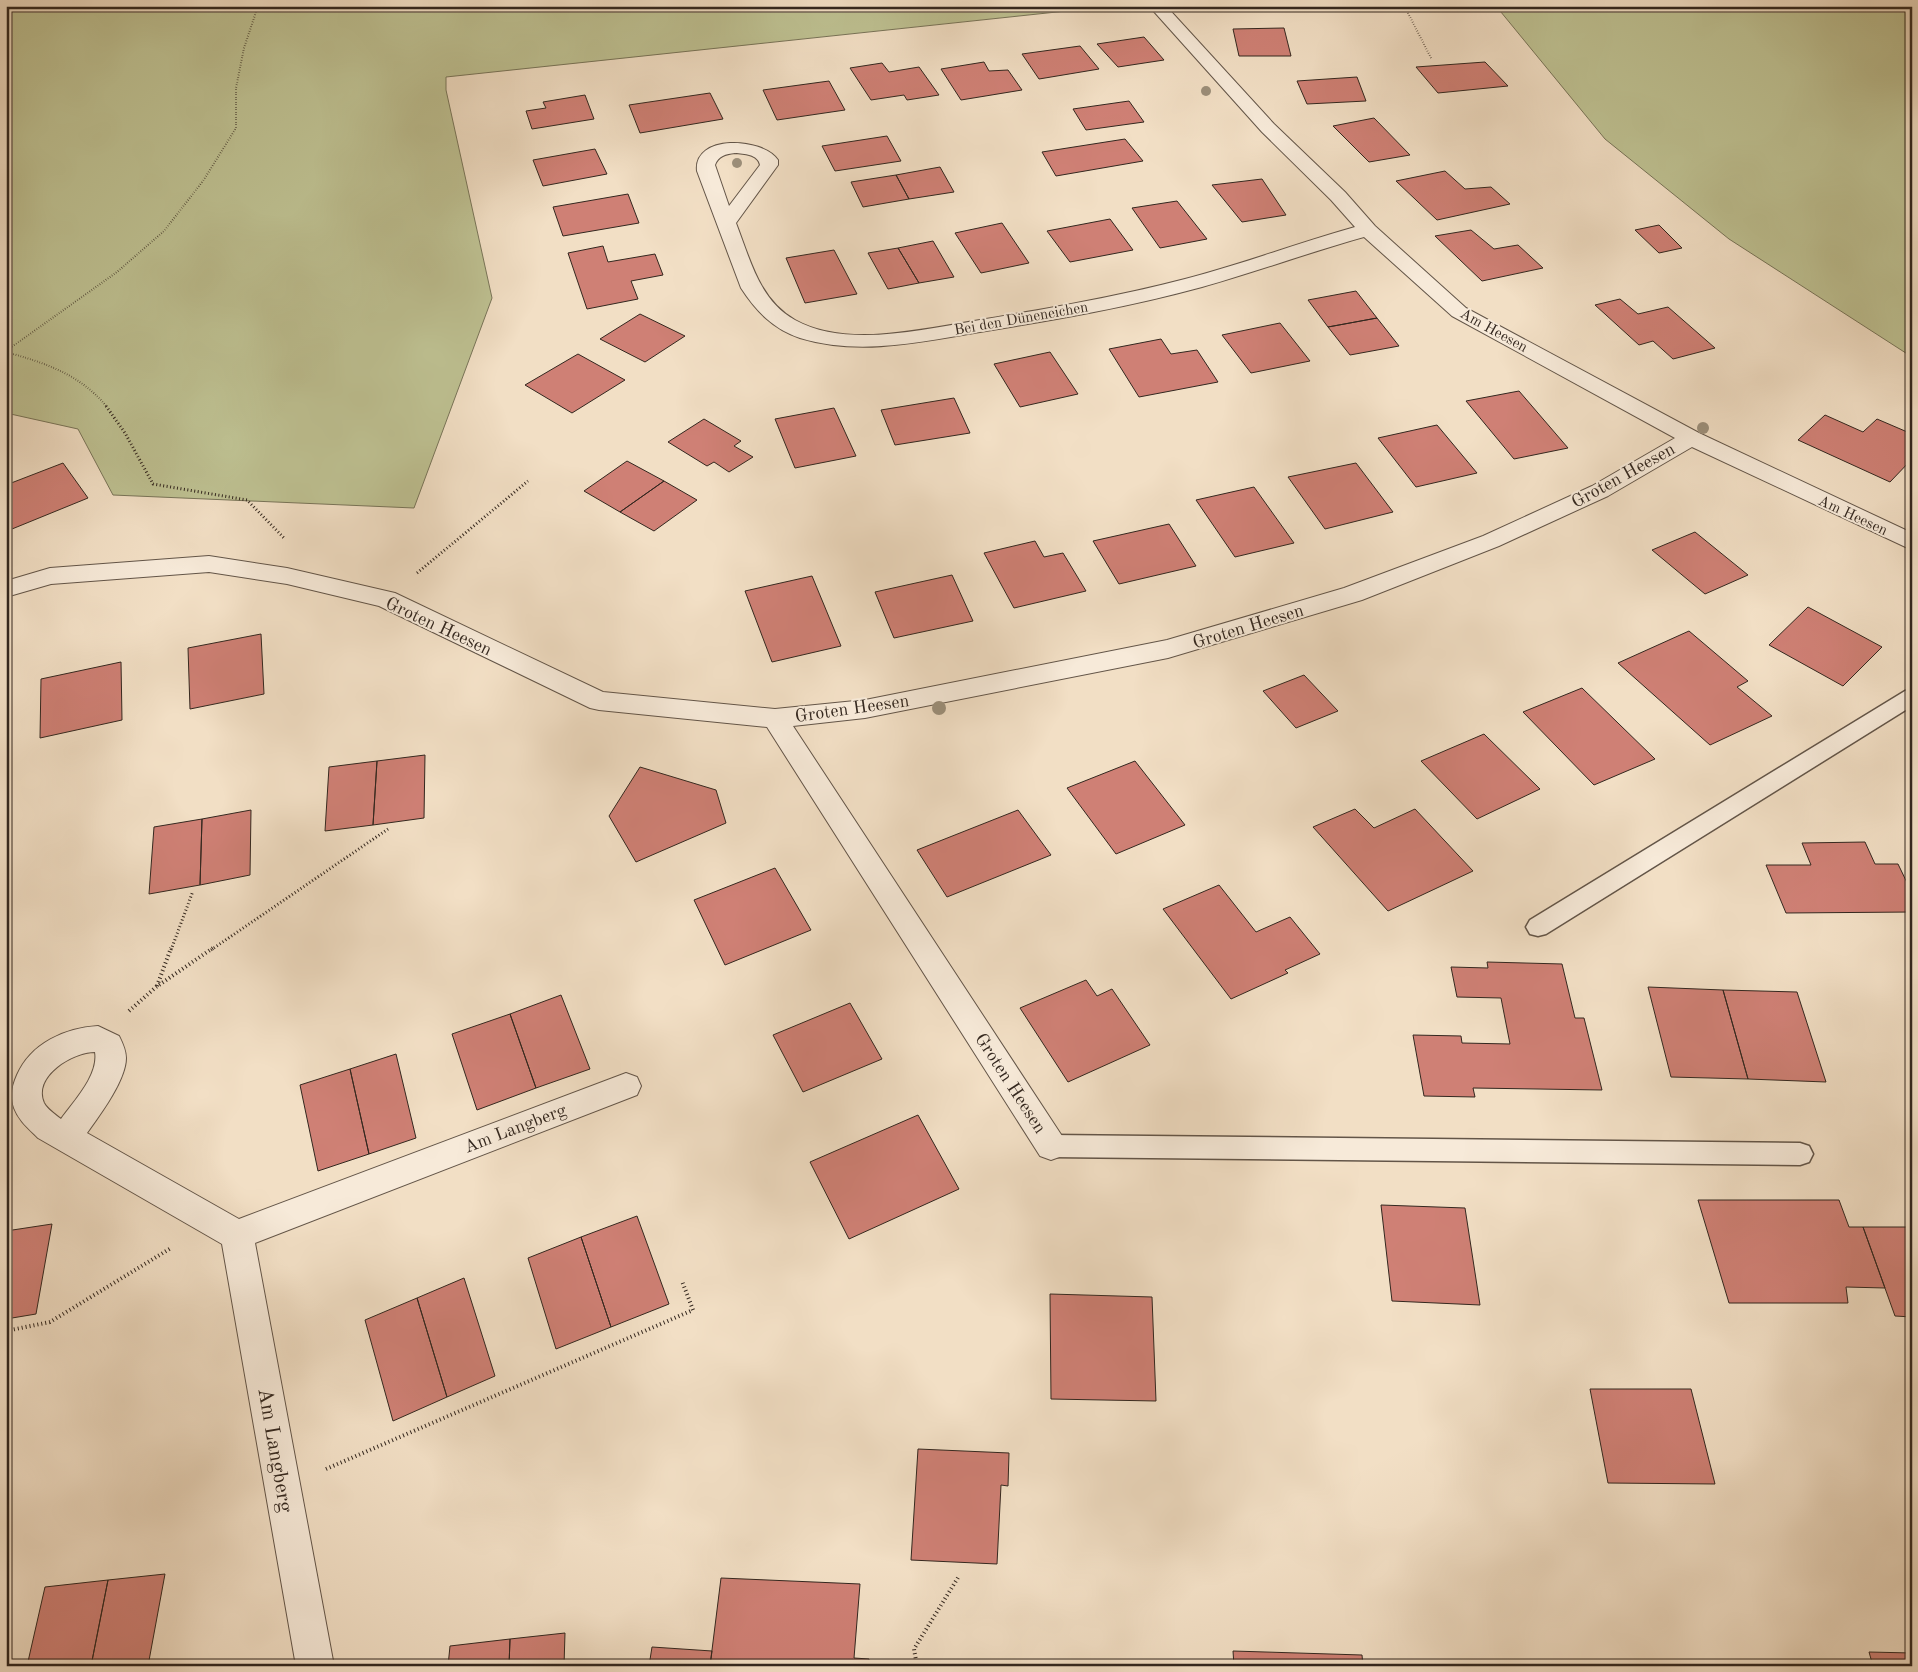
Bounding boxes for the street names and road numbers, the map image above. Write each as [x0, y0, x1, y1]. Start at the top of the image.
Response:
street label: Bei den Düneneichen [953, 300, 1090, 339]
street label: Am Heesen [1457, 307, 1530, 356]
street label: Groten Heesen [1569, 440, 1678, 512]
street label: Am Heesen [1815, 494, 1889, 539]
street label: Groten Heesen [383, 594, 495, 660]
street label: Groten Heesen [1191, 601, 1306, 652]
street label: Groten Heesen [794, 692, 911, 726]
street label: Groten Heesen [971, 1030, 1049, 1137]
street label: Am Langberg [462, 1101, 569, 1157]
street label: Am Langberg [253, 1386, 296, 1515]

